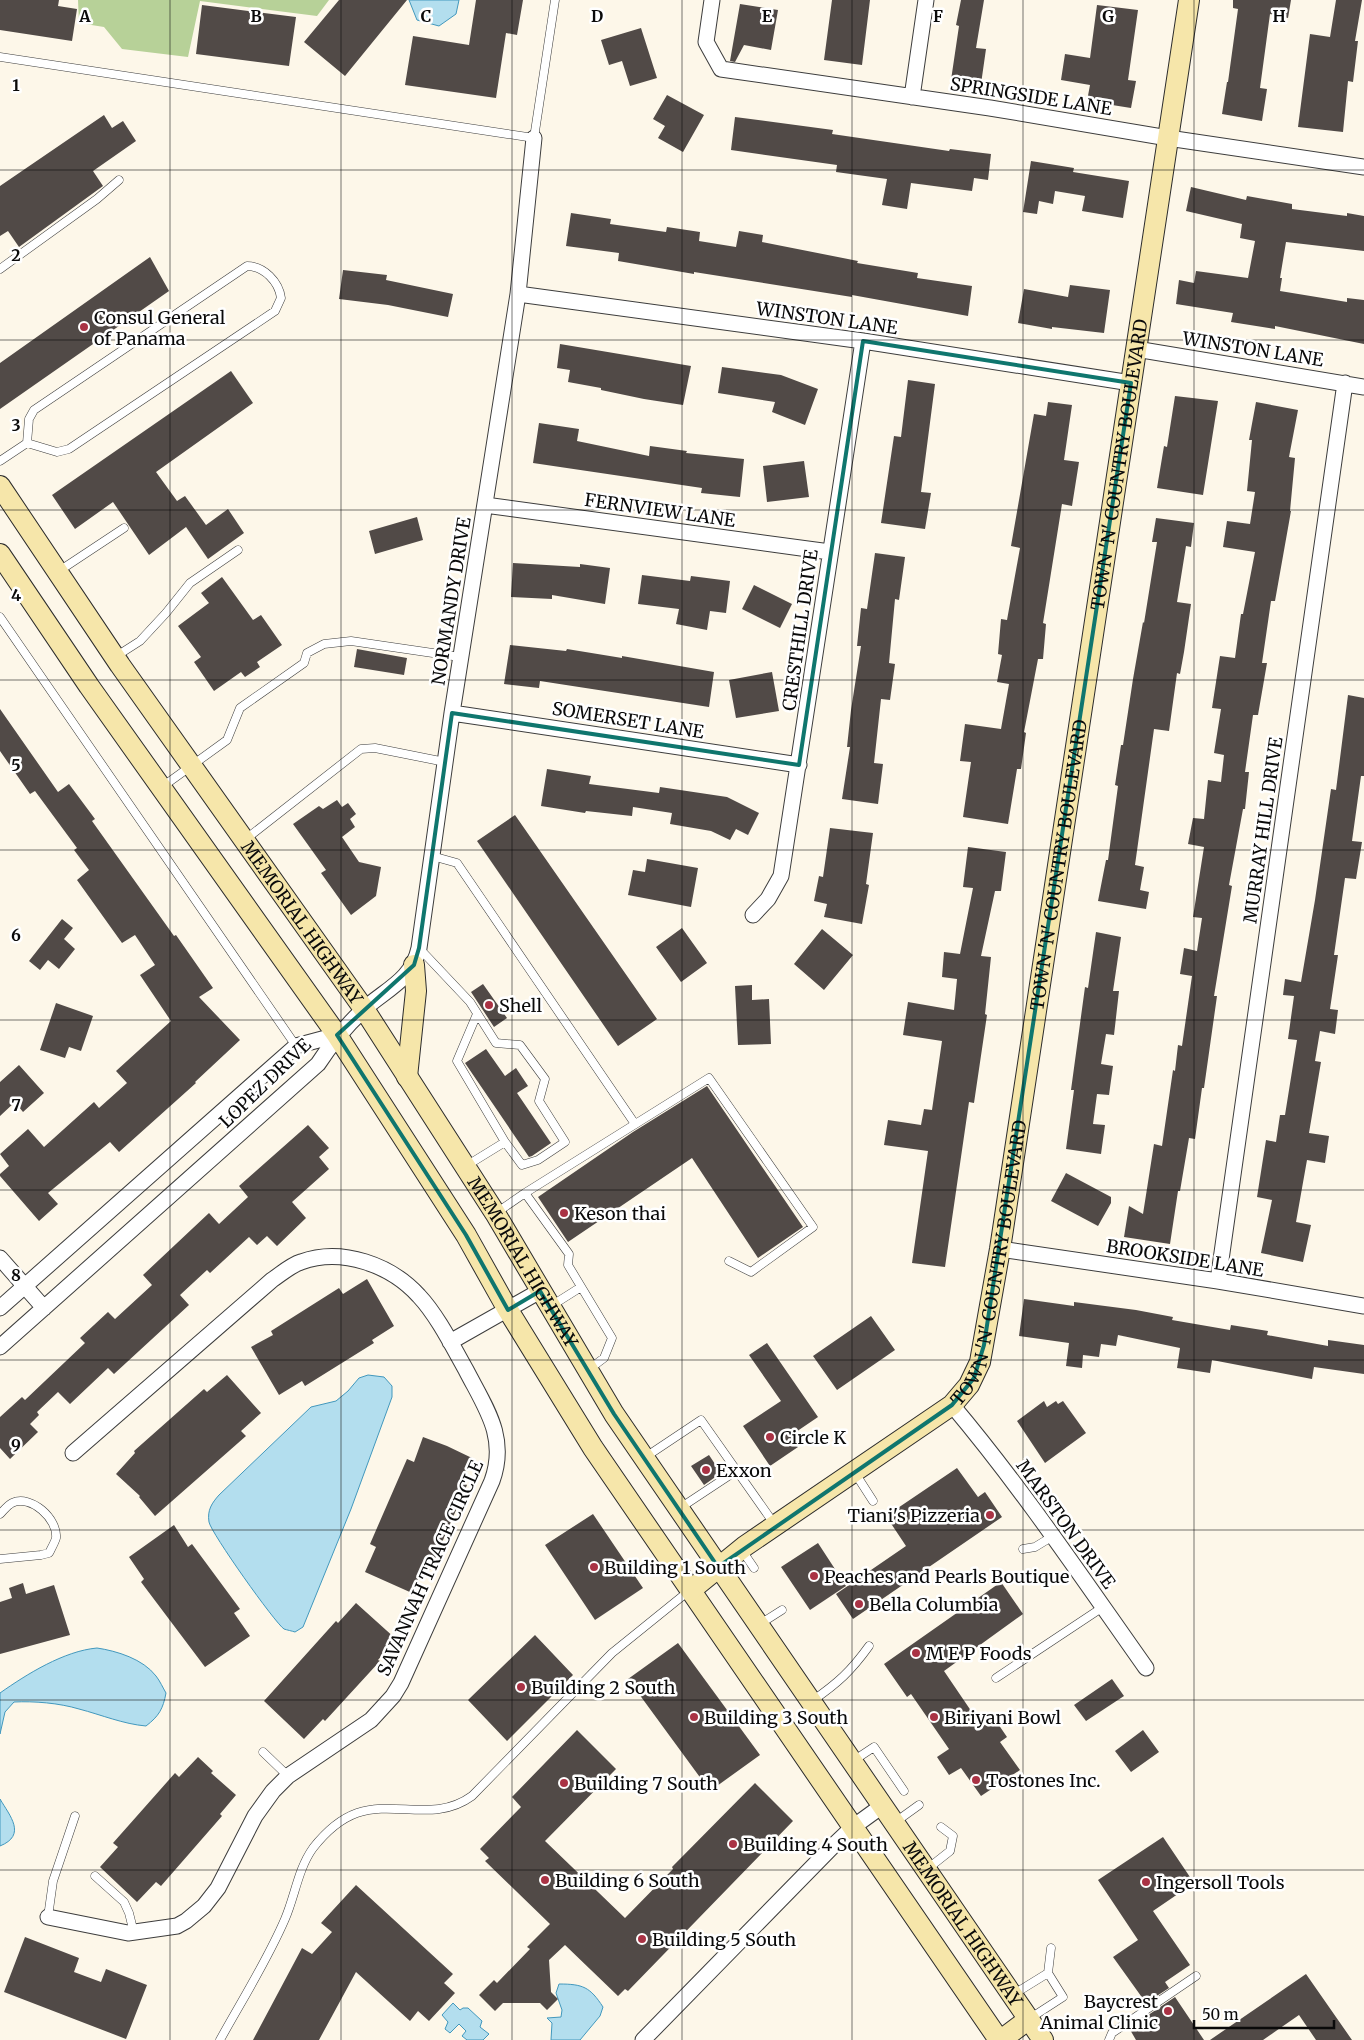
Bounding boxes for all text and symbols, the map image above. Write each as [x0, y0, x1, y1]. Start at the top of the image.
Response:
text: A [78, 6, 91, 26]
text: B [250, 6, 262, 26]
text: C [421, 6, 431, 26]
text: D [591, 6, 603, 26]
text: E [762, 6, 773, 26]
text: F [933, 6, 943, 26]
text: G [1102, 6, 1114, 26]
text: H [1272, 6, 1286, 26]
street label: SPRINGSIDE LANE [948, 72, 1114, 120]
text: 1 [12, 75, 20, 95]
text: 2 [11, 245, 21, 265]
street label: WINSTON LANE [754, 297, 900, 339]
place label: Consul General of Panama [94, 306, 226, 350]
street label: TOWN 'N' COUNTRY BOULEVARD [1085, 317, 1152, 612]
marker: Consul General of Panama [78, 321, 90, 333]
street label: WINSTON LANE [1180, 326, 1326, 372]
text: 3 [11, 415, 21, 435]
street label: FERNVIEW LANE [583, 488, 737, 532]
street label: NORMANDY DRIVE [426, 515, 476, 687]
street label: CRESTHILL DRIVE [777, 547, 823, 712]
text: 4 [11, 585, 21, 605]
street label: SOMERSET LANE [550, 697, 706, 743]
street label: TOWN 'N' COUNTRY BOULEVARD [1025, 718, 1091, 1012]
street label: MURRAY HILL DRIVE [1239, 735, 1288, 925]
text: 5 [11, 755, 21, 775]
street label: MEMORIAL HIGHWAY [237, 836, 369, 1009]
text: 6 [11, 925, 21, 945]
place label: Shell [499, 994, 542, 1017]
marker: Shell [483, 999, 495, 1011]
street label: LOPEZ DRIVE [214, 1033, 316, 1133]
text: 7 [11, 1095, 21, 1115]
street label: TOWN 'N' COUNTRY BOULEVARD [945, 1118, 1031, 1410]
street label: MEMORIAL HIGHWAY [463, 1172, 584, 1352]
place label: Keson thai [574, 1202, 666, 1225]
marker: Keson thai [558, 1207, 570, 1219]
street label: BROOKSIDE LANE [1105, 1234, 1266, 1282]
text: 8 [11, 1265, 21, 1285]
place label: Circle K [780, 1426, 846, 1449]
marker: Circle K [764, 1431, 776, 1443]
text: 9 [11, 1435, 21, 1455]
street label: MARSTON DRIVE [1011, 1455, 1121, 1593]
street label: SAVANNAH TRACE CIRCLE [372, 1456, 488, 1680]
place label: Exxon [716, 1459, 772, 1482]
marker: Exxon [700, 1464, 712, 1476]
place label: Tiani's Pizzeria [848, 1504, 980, 1527]
marker: Tiani's Pizzeria [984, 1509, 996, 1521]
place label: Building 1 South [604, 1556, 746, 1579]
marker: Building 1 South [588, 1561, 600, 1573]
place label: Peaches and Pearls Boutique [824, 1565, 1069, 1588]
marker: Peaches and Pearls Boutique [808, 1570, 820, 1582]
place label: Bella Columbia [869, 1593, 999, 1616]
marker: Bella Columbia [853, 1598, 865, 1610]
place label: M E P Foods [926, 1642, 1032, 1665]
marker: M E P Foods [910, 1647, 922, 1659]
place label: Building 2 South [531, 1676, 676, 1699]
marker: Building 2 South [515, 1681, 527, 1693]
place label: Building 3 South [704, 1706, 848, 1729]
place label: Biriyani Bowl [944, 1706, 1061, 1729]
marker: Building 3 South [688, 1711, 700, 1723]
marker: Biriyani Bowl [928, 1711, 940, 1723]
place label: Tostones Inc. [986, 1769, 1101, 1792]
place label: Building 7 South [574, 1772, 718, 1795]
marker: Tostones Inc. [970, 1774, 982, 1786]
marker: Building 7 South [558, 1777, 570, 1789]
place label: Building 4 South [743, 1833, 888, 1856]
street label: MEMORIAL HIGHWAY [899, 1837, 1028, 2011]
marker: Building 4 South [727, 1838, 739, 1850]
place label: Building 6 South [555, 1869, 700, 1892]
place label: Ingersoll Tools [1156, 1871, 1285, 1894]
marker: Building 6 South [539, 1874, 551, 1886]
marker: Ingersoll Tools [1140, 1876, 1152, 1888]
place label: Building 5 South [652, 1928, 796, 1951]
marker: Building 5 South [636, 1933, 648, 1945]
place label: Baycrest Animal Clinic [1039, 1990, 1158, 2034]
scale bar [1194, 1998, 1334, 2030]
marker: Baycrest Animal Clinic [1162, 2005, 1174, 2017]
text: 50 m [1202, 2005, 1239, 2024]

